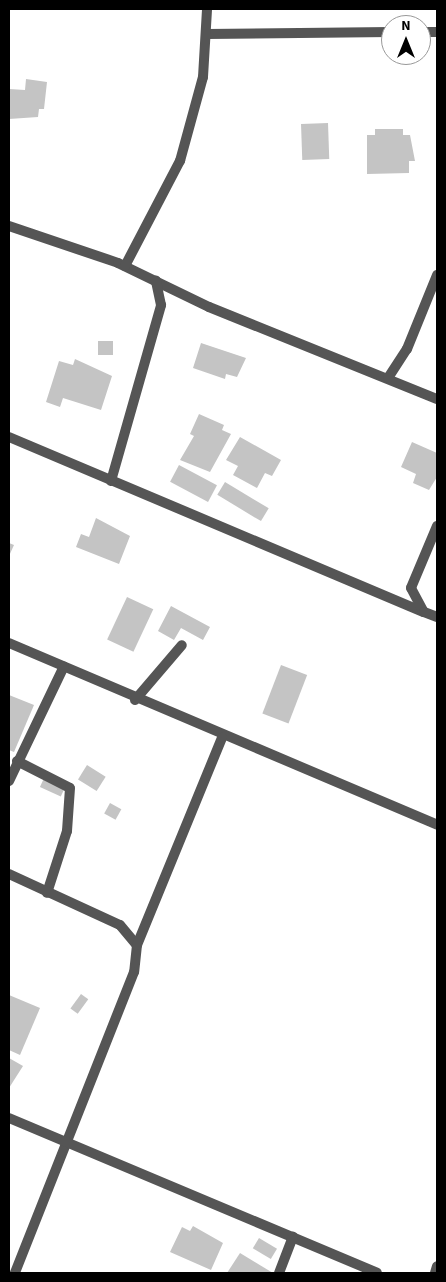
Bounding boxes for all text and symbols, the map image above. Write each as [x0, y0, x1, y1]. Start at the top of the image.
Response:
north arrow [381, 15, 431, 65]
text: N [401, 16, 411, 36]

